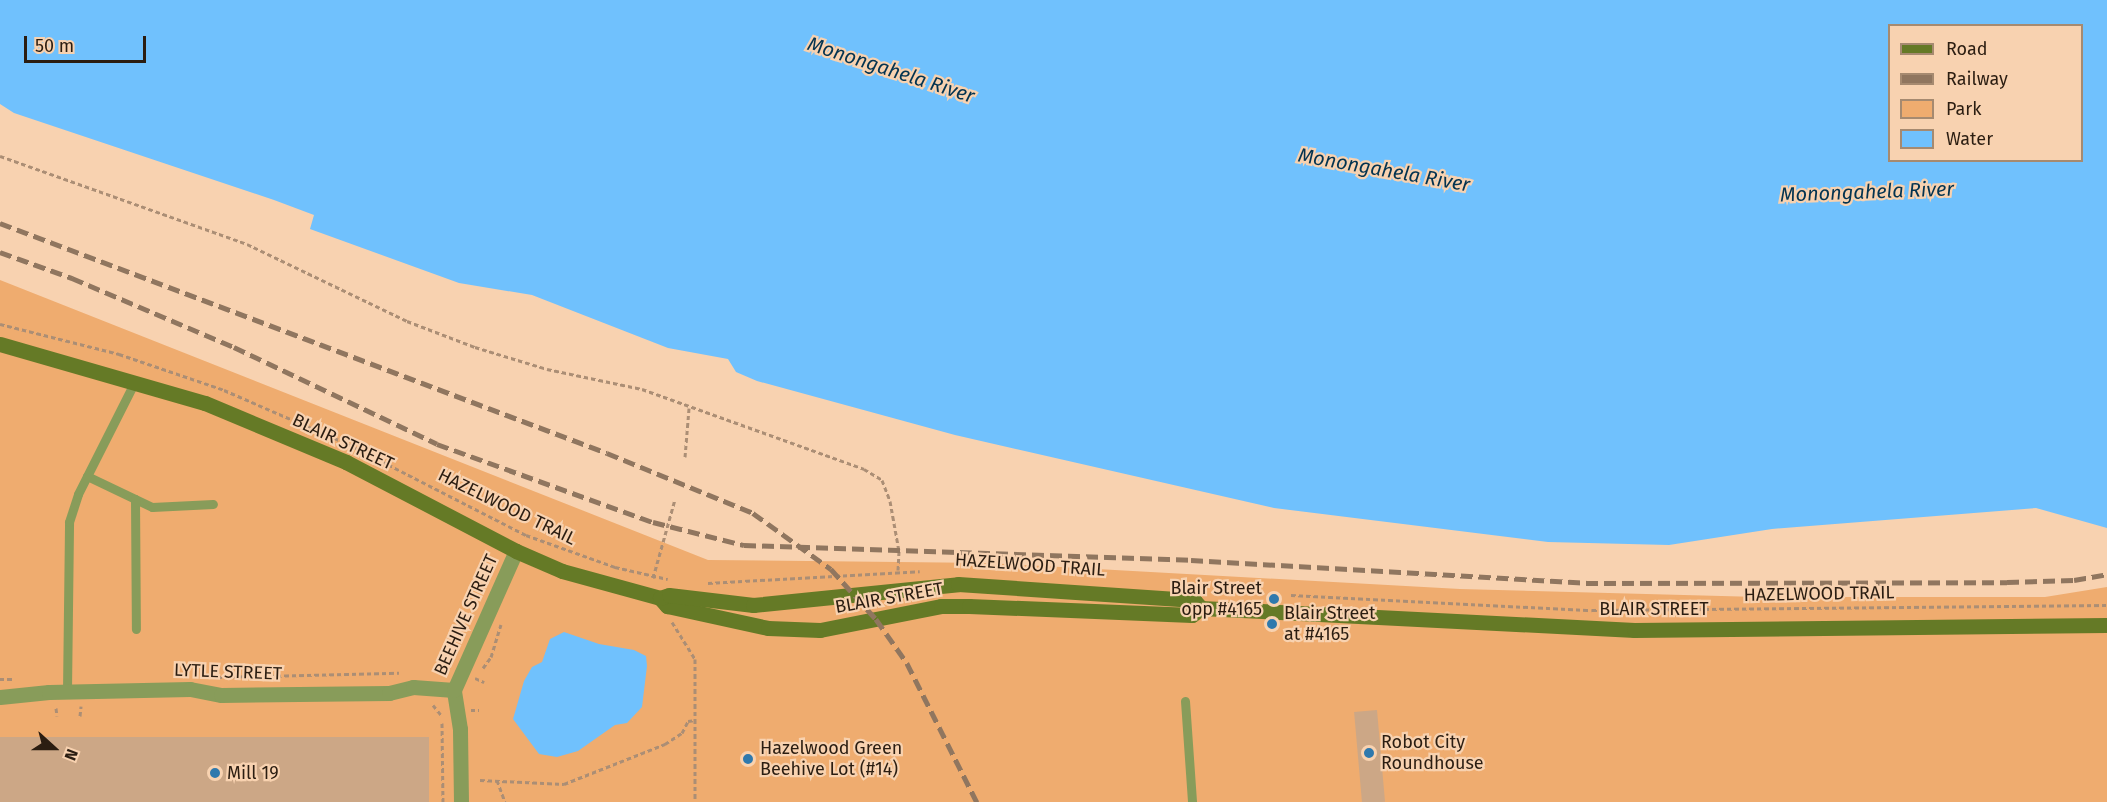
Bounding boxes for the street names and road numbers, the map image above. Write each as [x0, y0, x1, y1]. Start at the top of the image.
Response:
street label: BLAIR STREET [289, 409, 397, 475]
street label: HAZELWOOD TRAIL [435, 464, 579, 550]
street label: HAZELWOOD TRAIL [954, 549, 1106, 581]
street label: BEEHIVE STREET [430, 551, 502, 679]
street label: BLAIR STREET [833, 578, 945, 618]
street label: HAZELWOOD TRAIL [1743, 582, 1895, 606]
street label: BLAIR STREET [1599, 598, 1709, 620]
street label: LYTLE STREET [174, 659, 282, 685]

